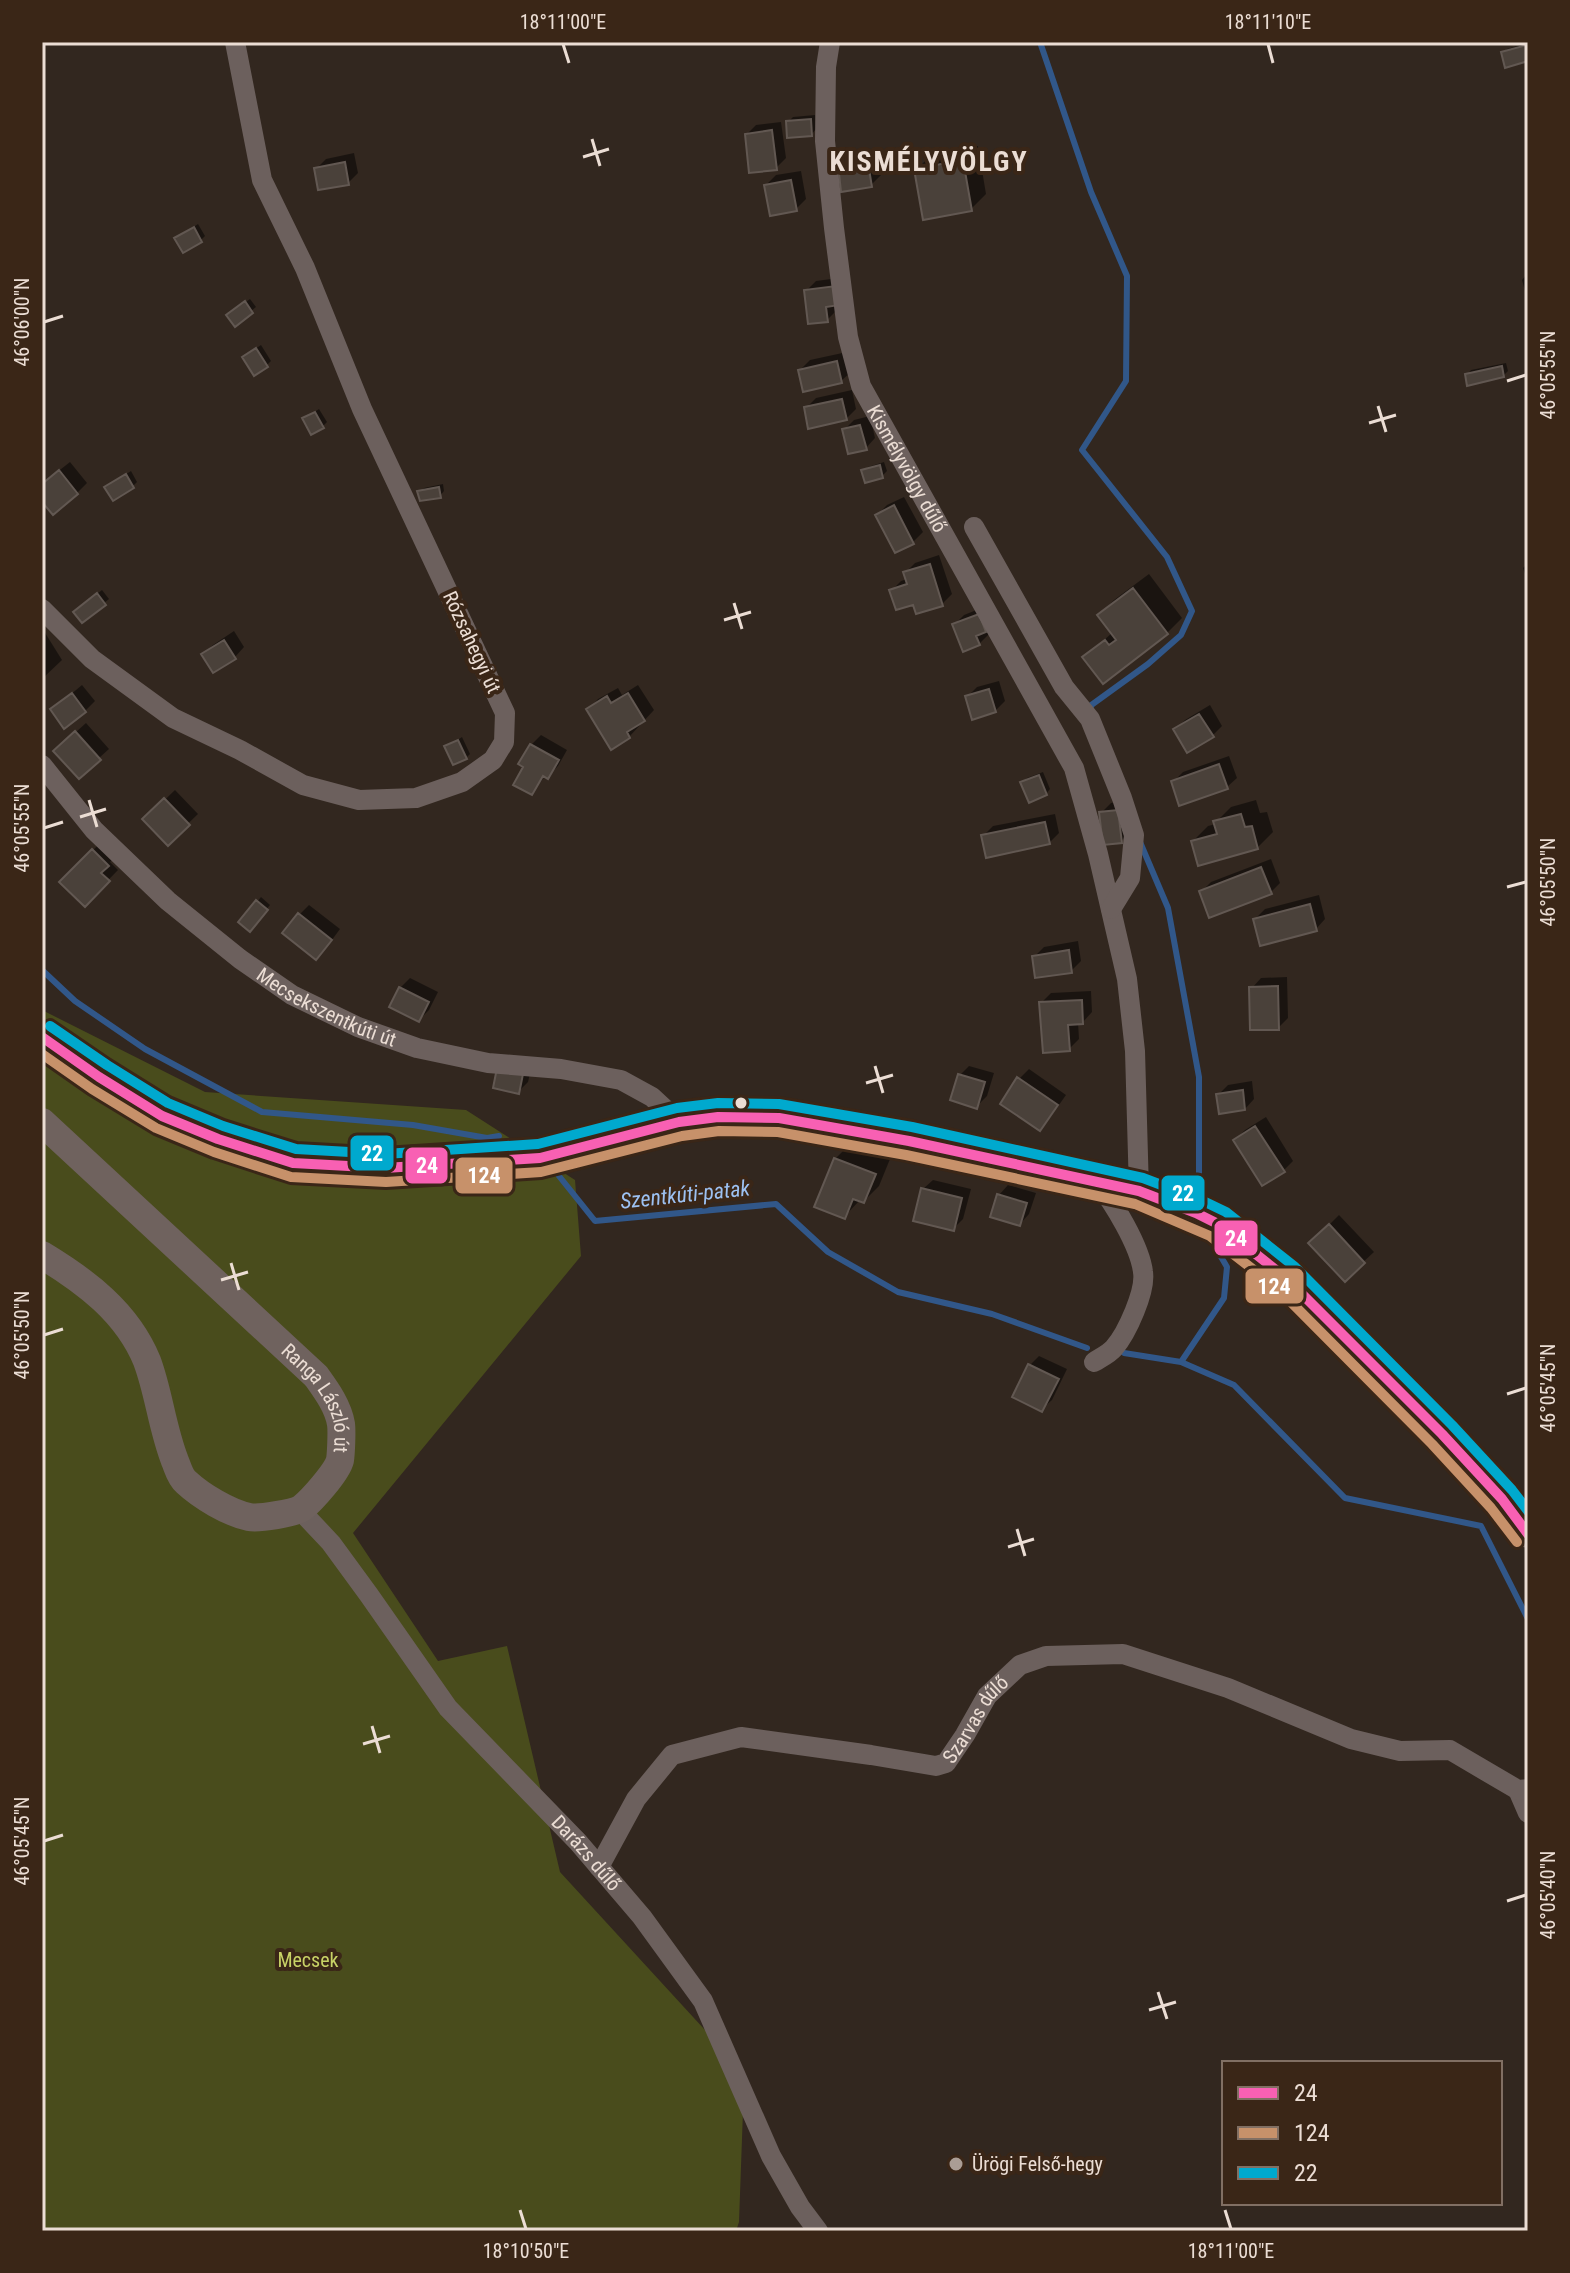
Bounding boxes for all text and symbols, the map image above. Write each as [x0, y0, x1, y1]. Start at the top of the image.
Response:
text: 18°11'00"E [520, 10, 606, 34]
text: 18°11'10"E [1225, 10, 1311, 34]
district label: KISMÉLYVÖLGY [829, 145, 1029, 178]
text: 46°06'00"N [10, 277, 34, 367]
text: 46°05'55"N [1536, 330, 1560, 420]
street label: Kismélyvölgy dűlő [862, 401, 952, 537]
street label: Rózsahegyi út [438, 587, 506, 697]
text: 46°05'55"N [10, 783, 34, 873]
text: 46°05'50"N [1536, 837, 1560, 927]
street label: Mecsekszentkúti út [252, 962, 400, 1052]
unlabelled marker [733, 1095, 749, 1111]
line badge: 22 [349, 1134, 395, 1172]
text: 22 [361, 1141, 383, 1166]
line badge: 24 [404, 1146, 449, 1185]
text: 24 [416, 1153, 438, 1178]
line badge: 124 [454, 1156, 514, 1195]
text: 124 [467, 1163, 501, 1188]
line badge: 22 [1160, 1174, 1206, 1212]
water label: Szentkúti-patak [619, 1175, 752, 1214]
text: 22 [1172, 1181, 1194, 1206]
line badge: 24 [1213, 1219, 1259, 1257]
text: 24 [1225, 1226, 1247, 1251]
line badge: 124 [1244, 1267, 1305, 1305]
text: 124 [1257, 1274, 1291, 1299]
text: 46°05'50"N [10, 1290, 34, 1380]
street label: Ranga László út [277, 1338, 354, 1454]
text: 46°05'45"N [1536, 1343, 1560, 1433]
street label: Szarvas dűlő [937, 1670, 1013, 1768]
text: 46°05'45"N [10, 1796, 34, 1886]
street label: Darázs dűlő [547, 1810, 626, 1896]
text: 46°05'40"N [1536, 1850, 1560, 1940]
park label: Mecsek [277, 1948, 339, 1972]
legend [1222, 2061, 1502, 2205]
text: 24 [1294, 2079, 1318, 2107]
text: 124 [1294, 2119, 1330, 2147]
place label: Ürögi Felső-hegy [972, 2152, 1103, 2176]
marker: Ürögi Felső-hegy [947, 2155, 965, 2173]
text: 22 [1294, 2159, 1318, 2187]
text: 18°10'50"E [483, 2239, 569, 2263]
text: 18°11'00"E [1188, 2239, 1274, 2263]

